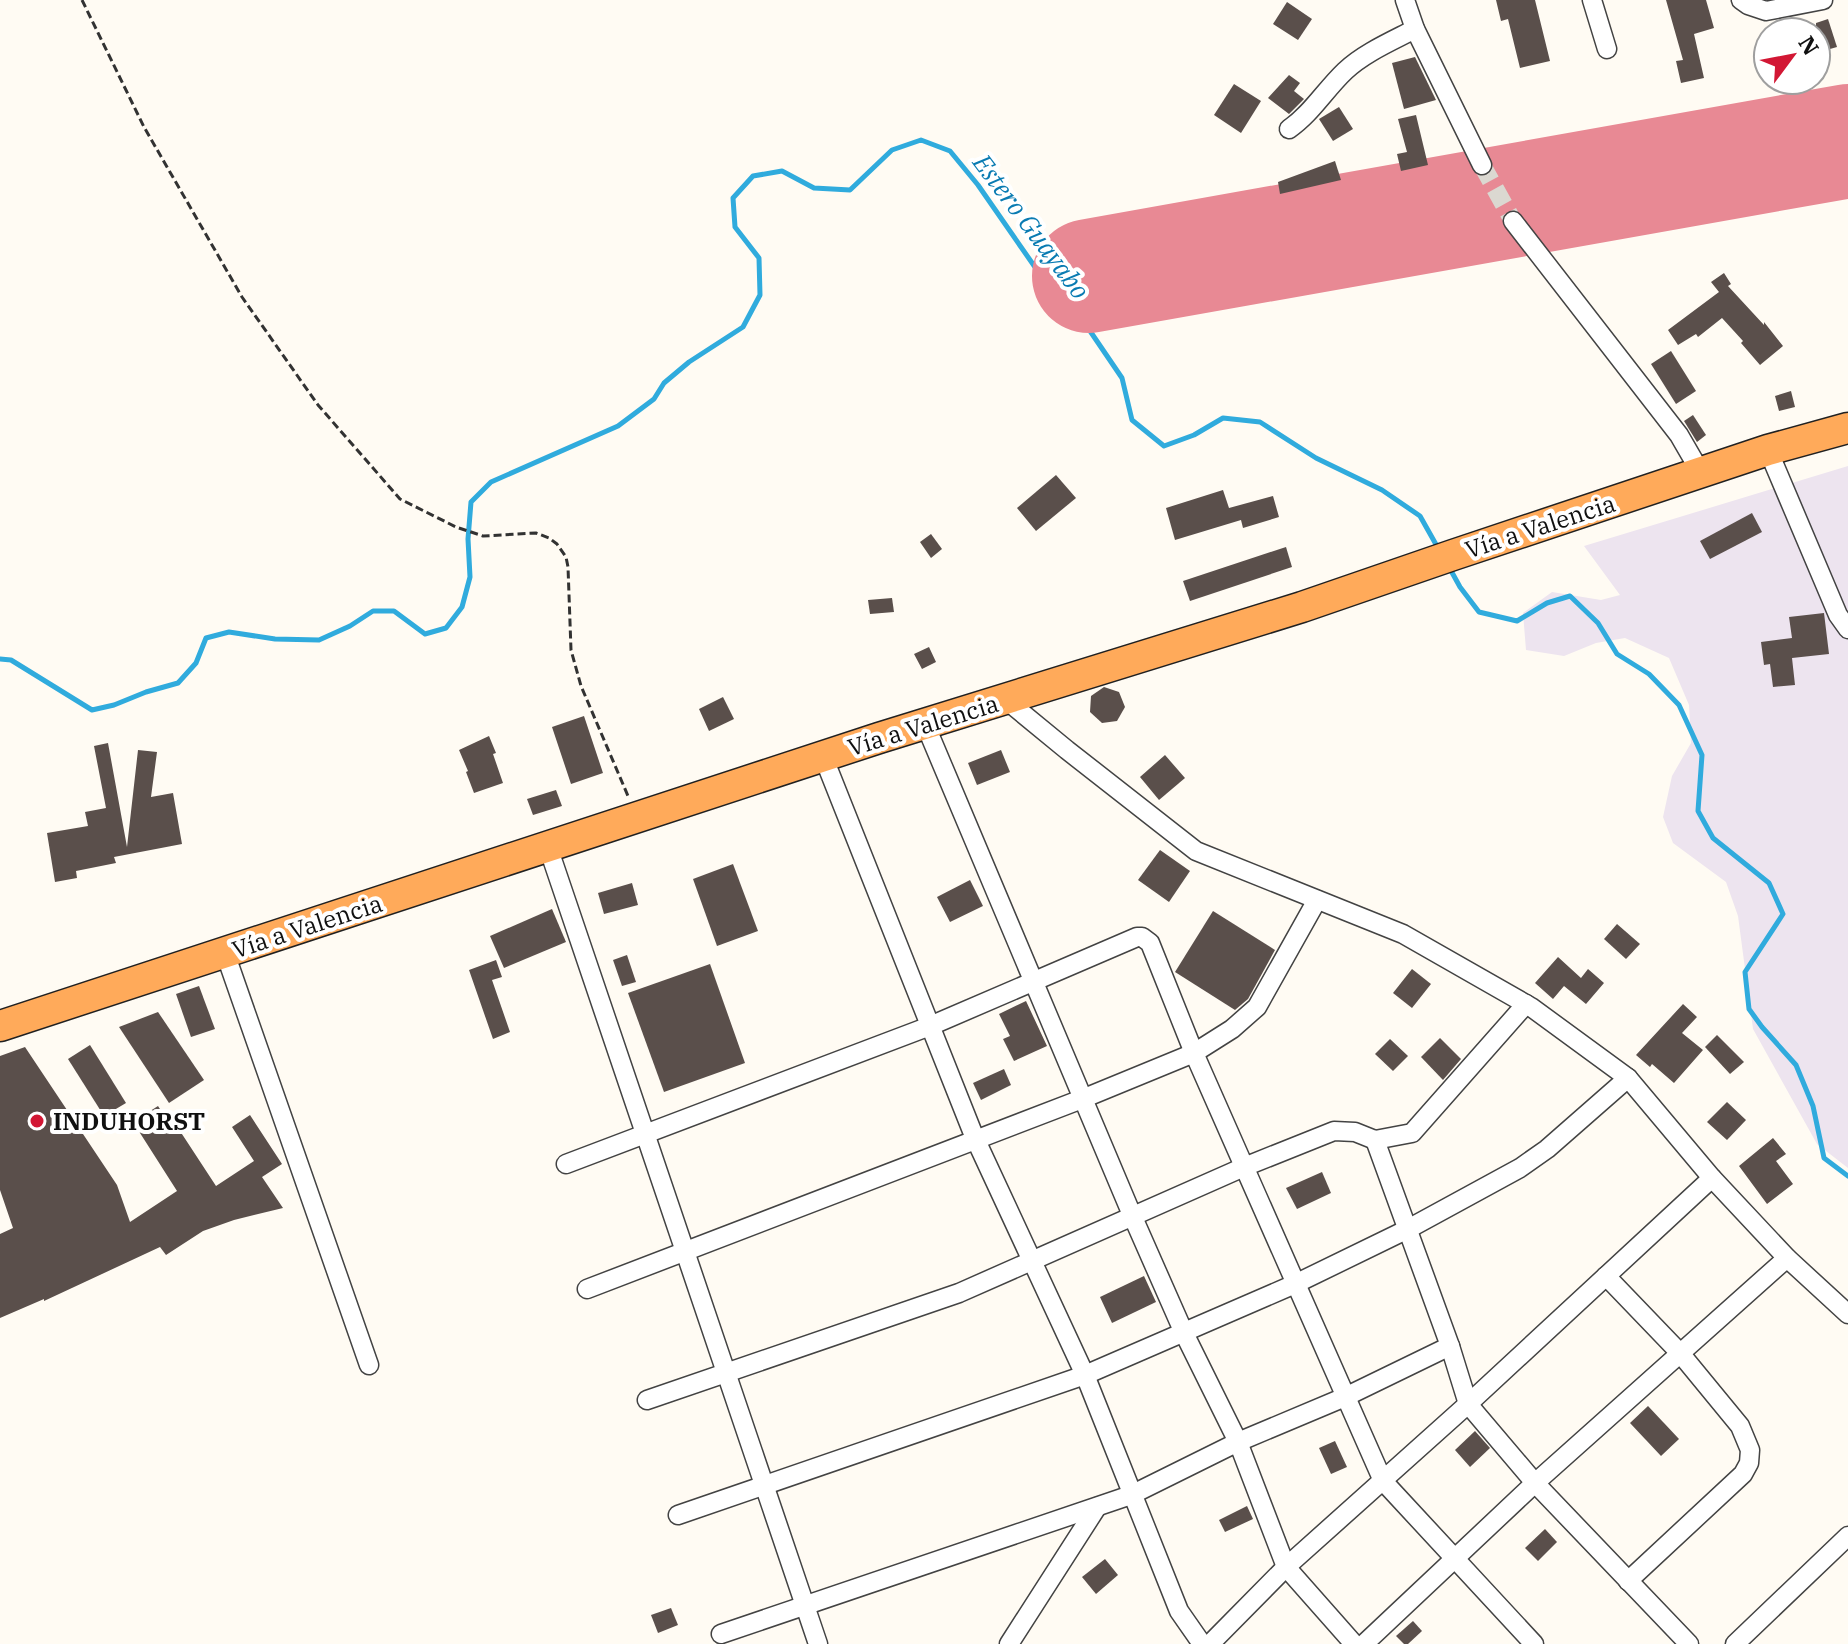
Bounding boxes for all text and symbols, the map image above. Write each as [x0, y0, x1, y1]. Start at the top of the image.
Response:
north arrow [1752, 16, 1832, 96]
text: N [1792, 30, 1826, 60]
water label: Estero Guayabo [966, 146, 1098, 305]
street label: Vía a Valencia [1461, 487, 1619, 565]
street label: Vía a Valencia [844, 687, 1002, 763]
street label: Vía a Valencia [228, 887, 386, 965]
place label: INDUHORST [53, 1105, 205, 1137]
marker: INDUHORST [28, 1112, 46, 1130]

